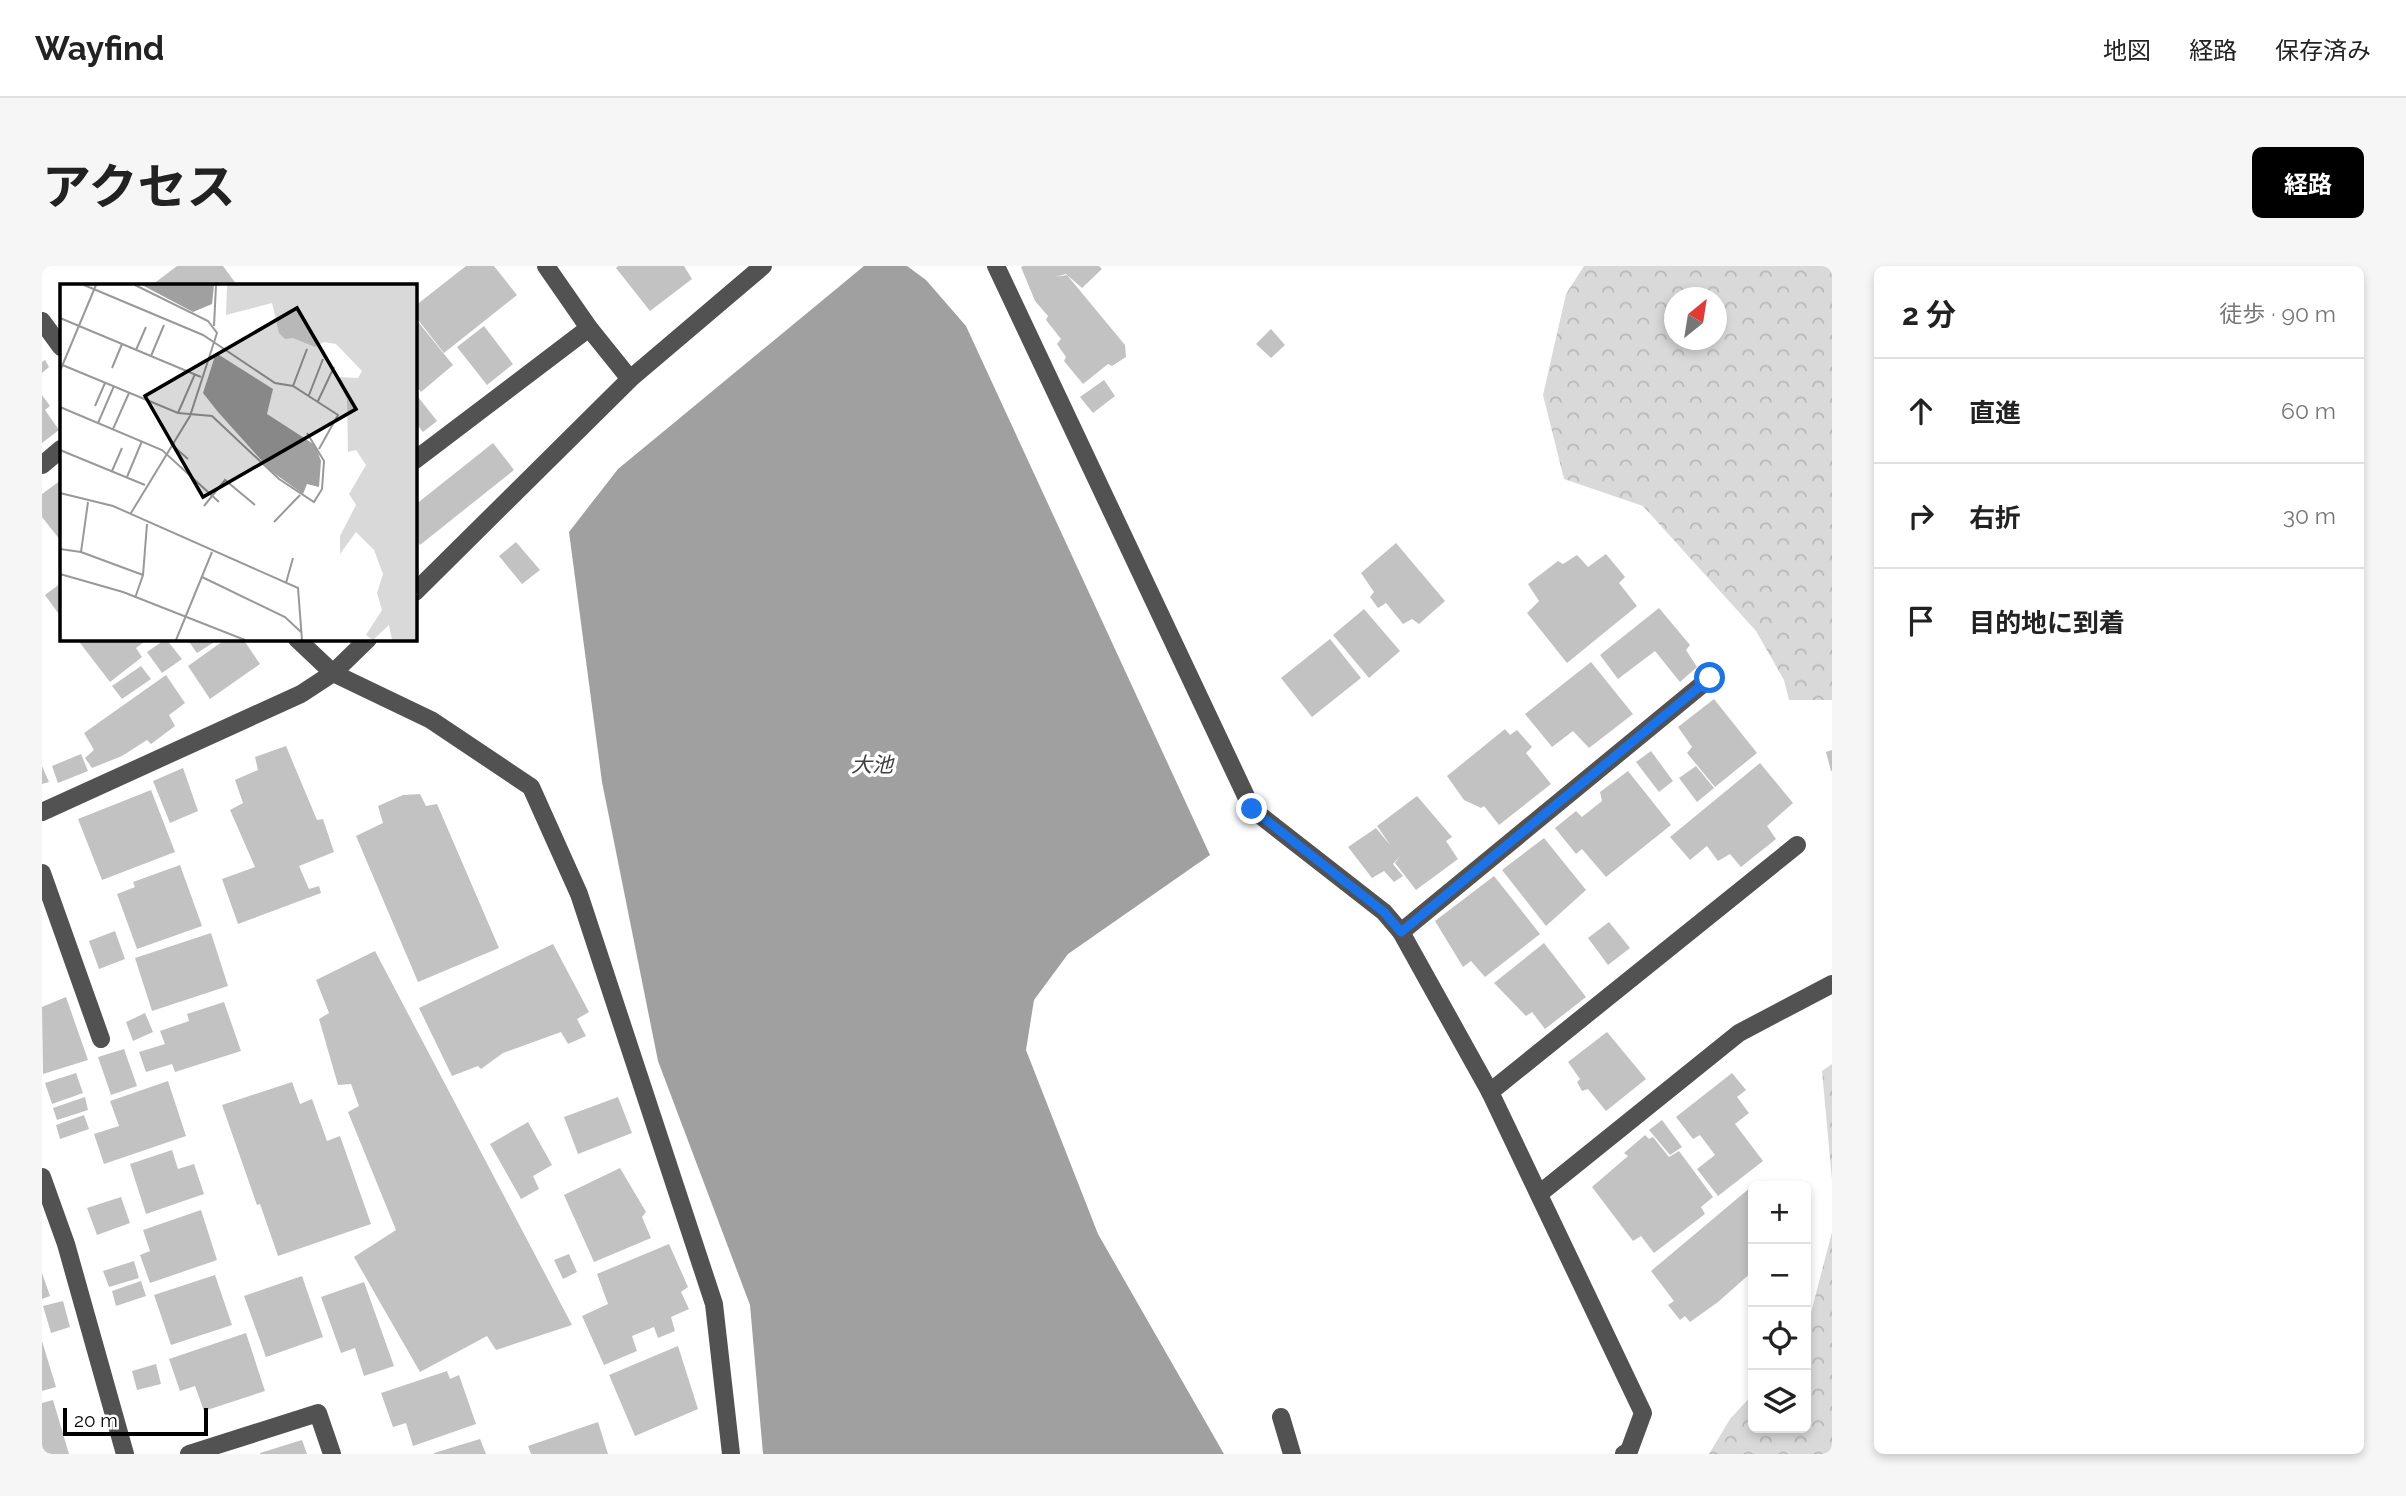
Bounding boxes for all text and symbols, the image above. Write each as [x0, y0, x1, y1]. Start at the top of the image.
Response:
text: Wayfind [35, 29, 164, 68]
text: 地図 [2103, 36, 2151, 65]
text: 経路 [2189, 36, 2237, 65]
text: 保存済み [2275, 36, 2371, 65]
button: 経路 [2252, 147, 2364, 218]
text: アクセス [42, 158, 236, 215]
inset map [60, 284, 416, 640]
north arrow [1664, 287, 1727, 350]
text: 2 分 [1902, 297, 1956, 332]
text: 徒歩 · 90 m [2219, 300, 2336, 327]
icon: ahead [1902, 392, 1940, 430]
text: 60 m [2281, 397, 2336, 424]
text: 直進 [1969, 398, 2021, 428]
icon: right [1902, 497, 1940, 535]
text: 30 m [2283, 502, 2336, 529]
text: 右折 [1969, 503, 2021, 533]
icon: arrive [1902, 602, 1940, 640]
text: 目的地に到着 [1969, 608, 2125, 638]
route start [1694, 662, 1725, 693]
water label: 大池 [851, 752, 895, 777]
route end [1236, 793, 1267, 824]
map controls [1748, 1181, 1811, 1433]
button: + [1748, 1181, 1811, 1244]
button: − [1748, 1244, 1811, 1307]
button: locate [1748, 1307, 1811, 1370]
button: layers [1748, 1370, 1811, 1433]
scale bar [63, 1405, 208, 1437]
text: 20 m [74, 1409, 118, 1431]

